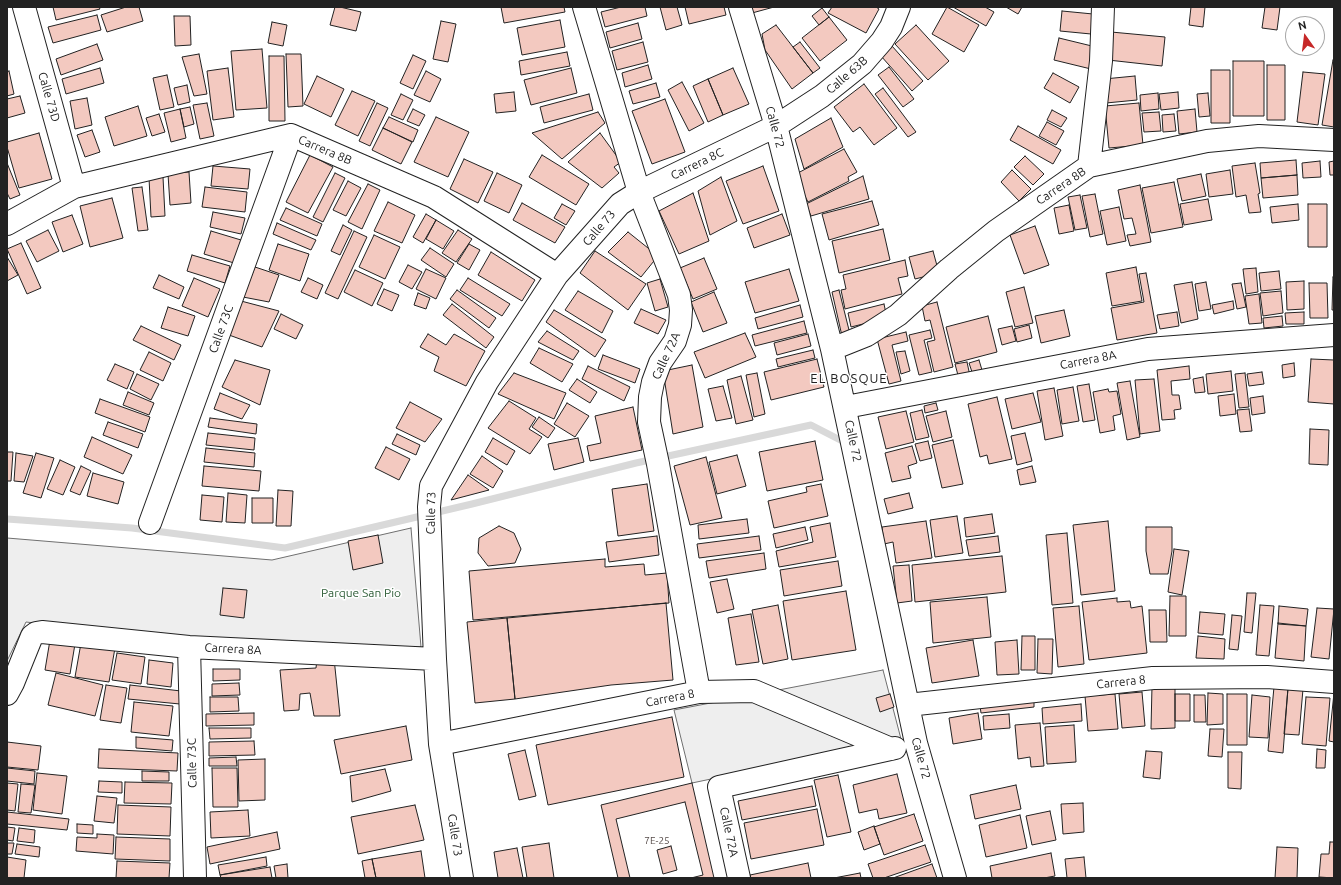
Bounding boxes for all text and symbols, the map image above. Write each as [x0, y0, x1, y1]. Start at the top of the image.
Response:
north arrow [1285, 16, 1325, 56]
text: N [1297, 19, 1308, 32]
street label: Calle 63B [823, 53, 871, 97]
street label: Calle 73D [35, 70, 63, 124]
street label: Calle 72 [763, 104, 787, 150]
street label: Carrera 8B [296, 132, 354, 168]
street label: Carrera 8C [668, 145, 726, 183]
street label: Carrera 8B [1033, 164, 1089, 208]
street label: Calle 73 [580, 207, 618, 249]
street label: Calle 73C [206, 303, 236, 355]
street label: Calle 72A [649, 330, 683, 382]
street label: Carrera 8A [1059, 347, 1117, 373]
district label: EL BOSQUE [810, 371, 888, 387]
street label: Calle 72 [842, 419, 864, 463]
street label: Calle 73 [423, 492, 439, 534]
park label: Parque San Pio [321, 586, 401, 600]
street label: Carrera 8A [204, 640, 262, 658]
street label: Carrera 8 [1096, 672, 1146, 692]
street label: Carrera 8 [644, 686, 696, 710]
street label: Calle 72 [909, 735, 933, 781]
street label: Calle 73C [184, 738, 200, 788]
street label: Calle 72A [717, 806, 741, 858]
street label: Calle 73 [445, 813, 465, 857]
house number: 7E-25 [644, 835, 670, 847]

